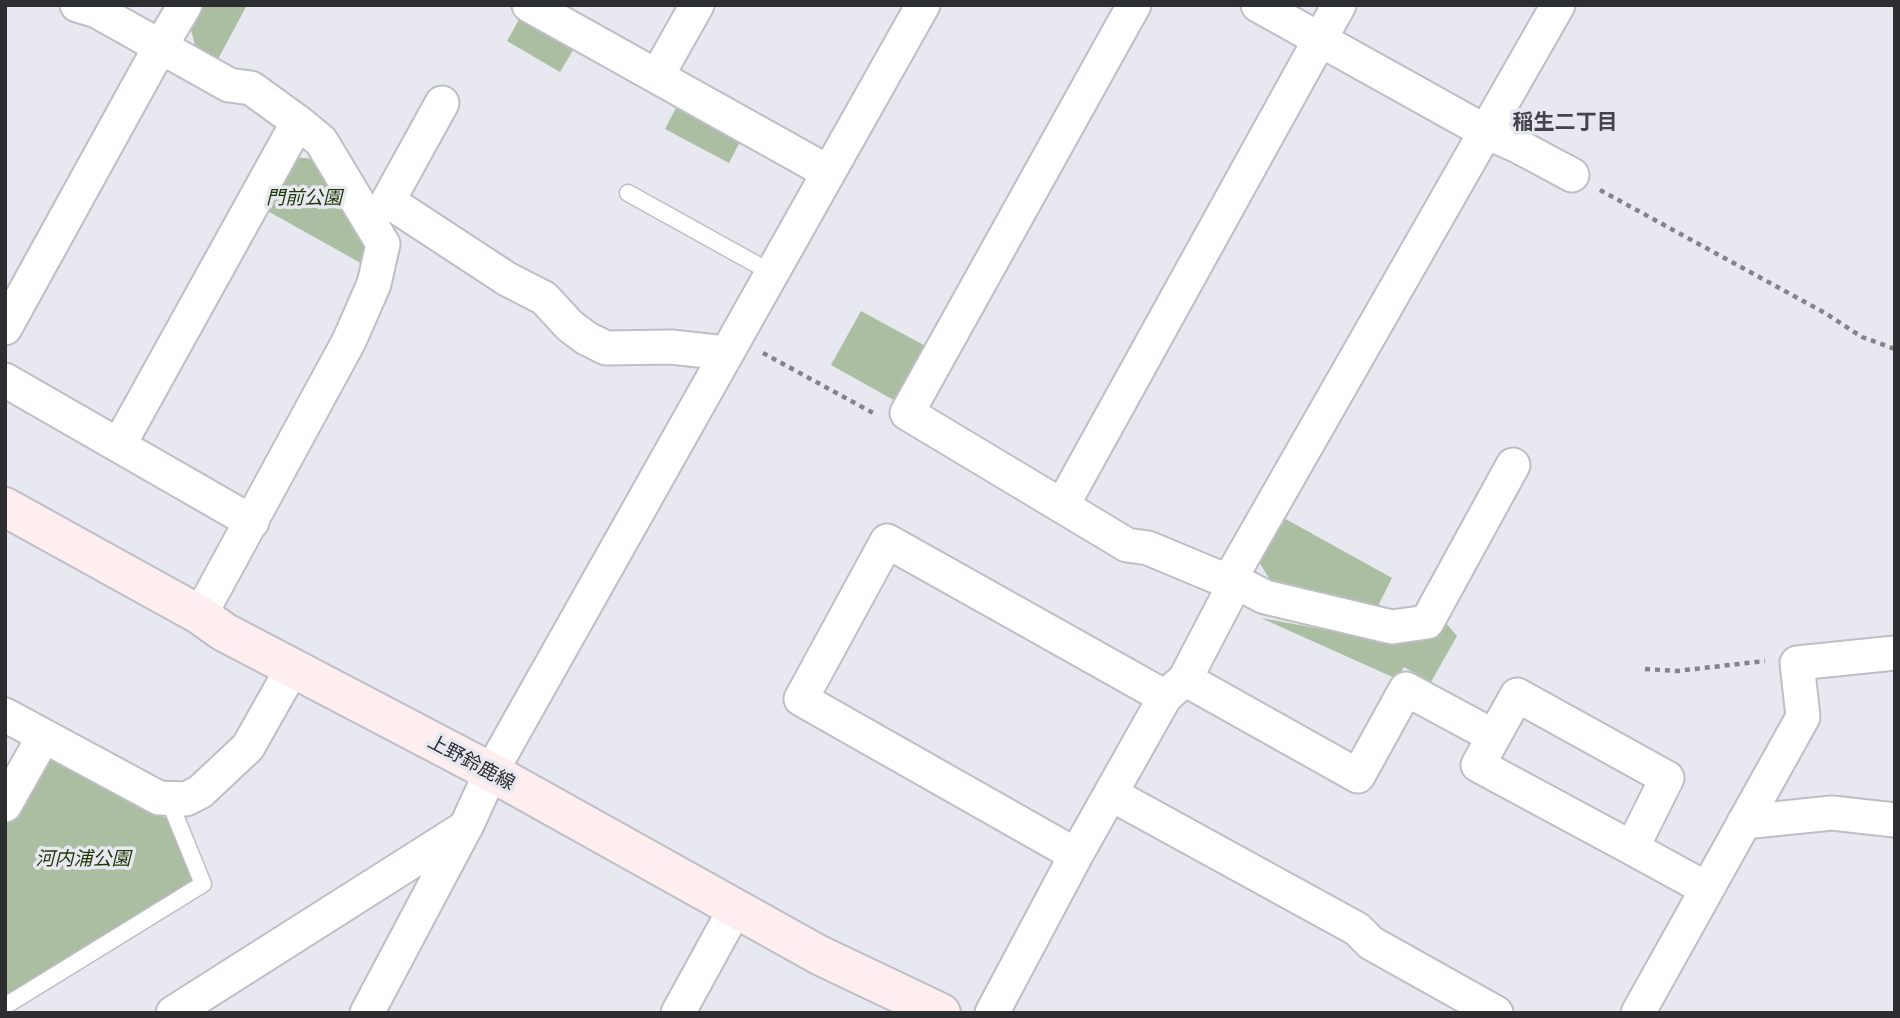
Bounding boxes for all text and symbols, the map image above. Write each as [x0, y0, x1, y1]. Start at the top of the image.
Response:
district label: 稲生二丁目 [1513, 110, 1617, 136]
park label: 門前公園 [266, 188, 342, 210]
street label: 上野鈴鹿線 [424, 731, 518, 795]
park label: 河内浦公園 [36, 849, 130, 871]

